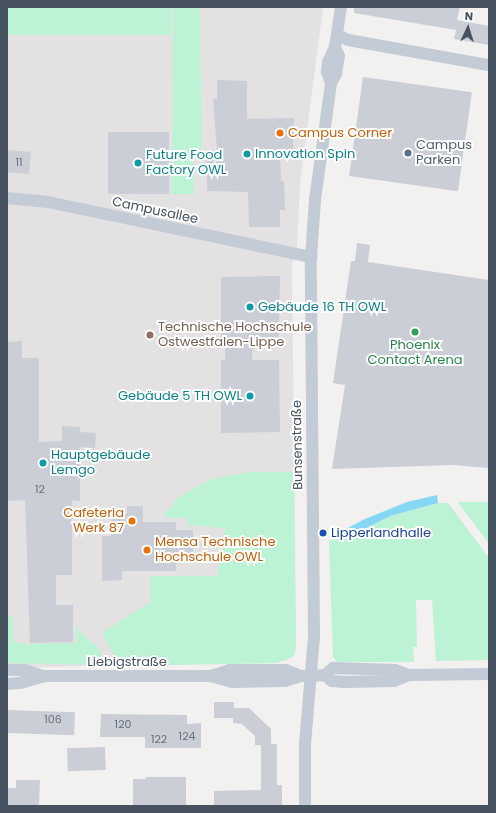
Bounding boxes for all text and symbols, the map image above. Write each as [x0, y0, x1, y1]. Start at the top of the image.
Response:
north arrow [448, 8, 488, 48]
text: N [464, 8, 474, 24]
place label: Campus Corner [288, 125, 392, 141]
marker: Campus Corner [275, 128, 285, 138]
place label: Campus Parken [416, 138, 472, 169]
place label: Innovation Spin [255, 146, 355, 162]
place label: Future Food Factory OWL [146, 148, 226, 179]
marker: Campus Parken [403, 148, 413, 158]
marker: Innovation Spin [242, 149, 252, 159]
house number: 11 [15, 155, 23, 169]
marker: Future Food Factory OWL [133, 158, 143, 168]
street label: Campusallee [111, 194, 199, 228]
place label: Gebäude 16 TH OWL [258, 299, 386, 315]
marker: Gebäude 16 TH OWL [245, 302, 255, 312]
place label: Technische Hochschule Ostwestfalen-Lippe [158, 320, 311, 351]
marker: Phoenix Contact Arena [410, 327, 420, 337]
marker: Technische Hochschule Ostwestfalen-Lippe [145, 330, 155, 340]
place label: Phoenix Contact Arena [367, 338, 463, 369]
place label: Gebäude 5 TH OWL [118, 388, 242, 404]
marker: Gebäude 5 TH OWL [245, 391, 255, 401]
street label: Bunsenstraße [289, 400, 307, 490]
place label: Hauptgebäude Lemgo [51, 448, 150, 479]
marker: Hauptgebäude Lemgo [38, 458, 48, 468]
house number: 12 [35, 482, 45, 496]
place label: Cafeteria Werk 87 [63, 506, 124, 537]
marker: Cafeteria Werk 87 [127, 516, 137, 526]
place label: Lipperlandhalle [331, 525, 431, 541]
marker: Lipperlandhalle [318, 528, 328, 538]
place label: Mensa Technische Hochschule OWL [155, 535, 275, 566]
marker: Mensa Technische Hochschule OWL [142, 545, 152, 555]
street label: Liebigstraße [87, 654, 167, 670]
house number: 106 [44, 712, 62, 726]
house number: 120 [115, 717, 131, 731]
house number: 124 [179, 729, 195, 743]
house number: 122 [151, 732, 167, 746]

